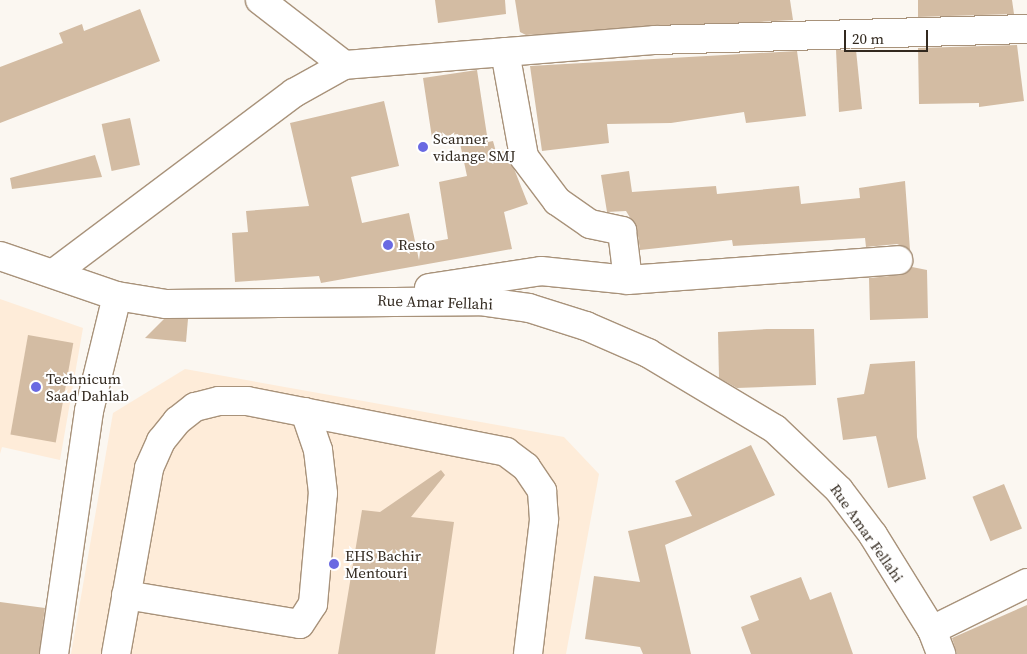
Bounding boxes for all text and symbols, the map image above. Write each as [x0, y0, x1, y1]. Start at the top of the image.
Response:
scale bar [847, 20, 931, 52]
text: 20 m [852, 28, 884, 49]
place label: Scanner vidange SMJ [433, 129, 515, 164]
marker: Scanner vidange SMJ [417, 141, 429, 153]
place label: Resto [398, 236, 435, 254]
marker: Resto [382, 239, 394, 251]
street label: Rue Amar Fellahi [377, 291, 493, 313]
place label: Technicum Saad Dahlab [46, 369, 129, 404]
marker: Technicum Saad Dahlab [30, 381, 42, 393]
street label: Rue Amar Fellahi [826, 480, 908, 586]
place label: EHS Bachir Mentouri [345, 546, 421, 581]
marker: EHS Bachir Mentouri [327, 557, 341, 571]

